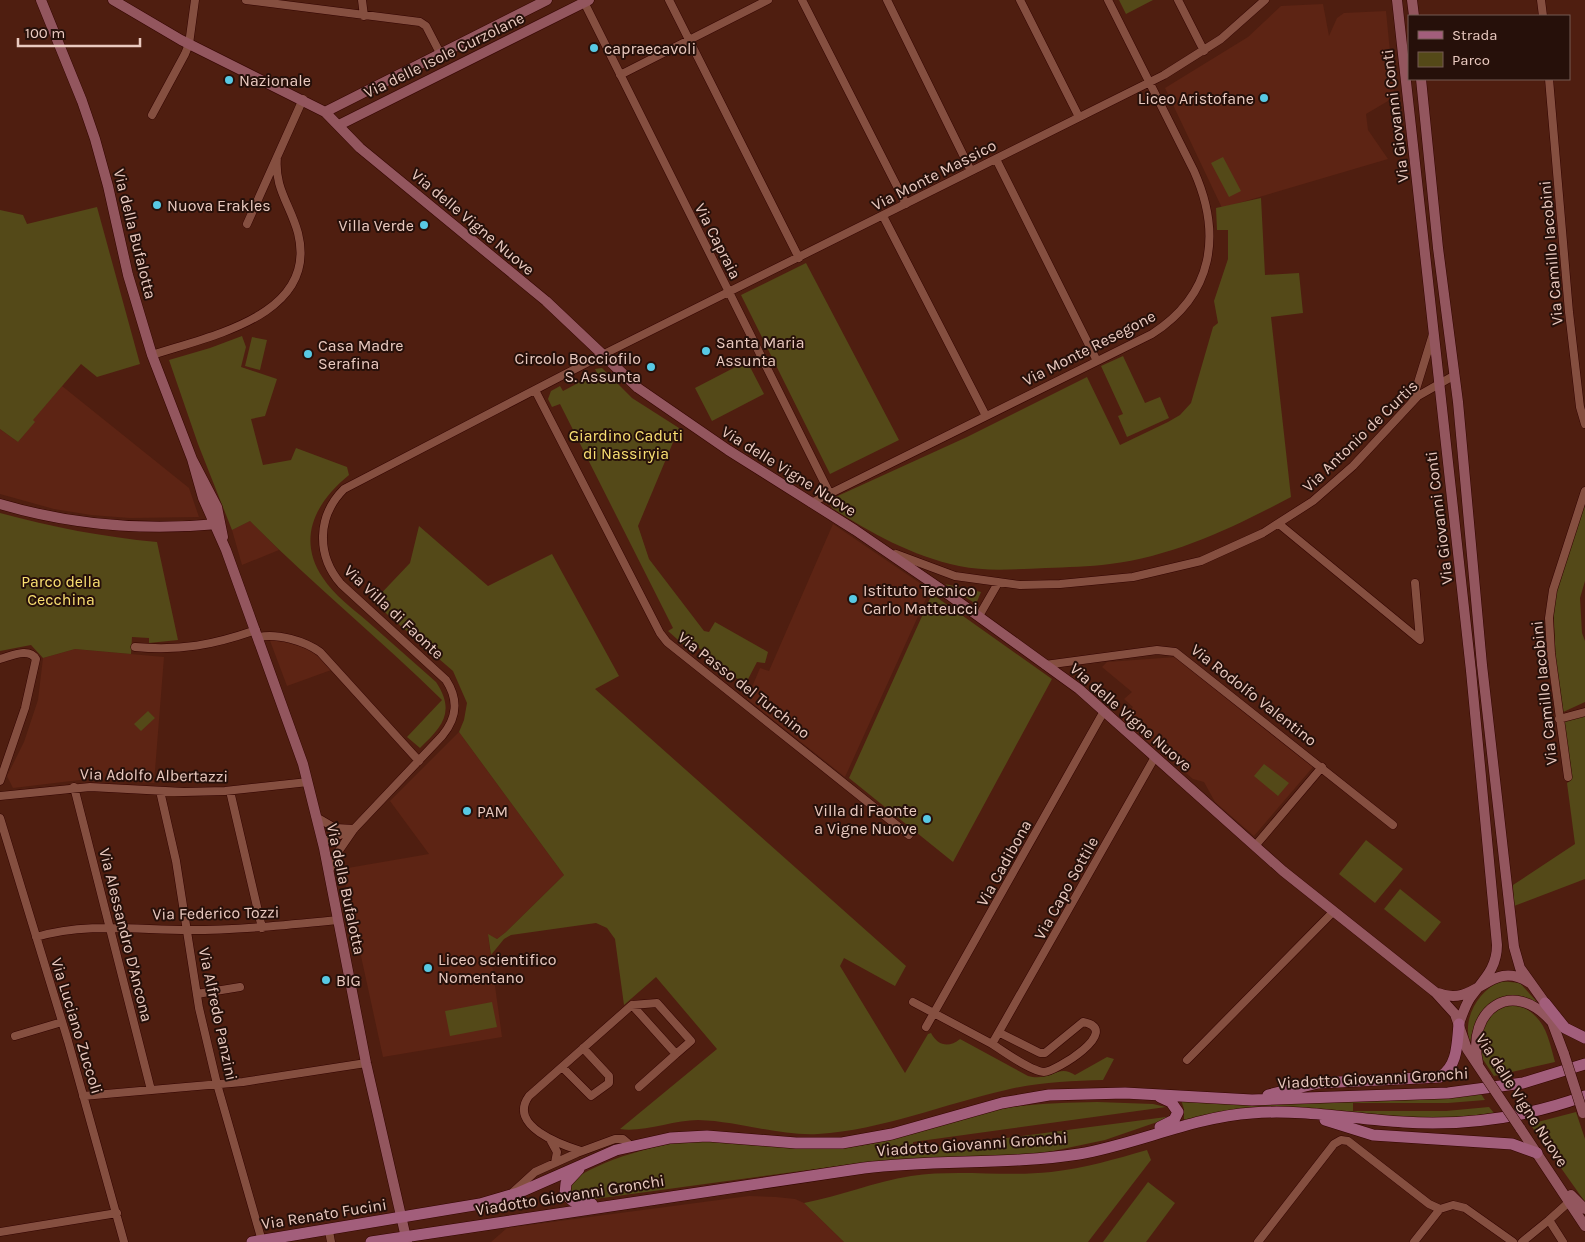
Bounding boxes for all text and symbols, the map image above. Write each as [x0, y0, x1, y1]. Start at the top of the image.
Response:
street label: Via delle Isole Curzolane [361, 8, 527, 102]
scale bar [18, 15, 140, 47]
legend [1408, 15, 1570, 80]
text: 100 m [25, 24, 65, 42]
text: Strada [1452, 26, 1498, 44]
place label: capraecavoli [604, 39, 696, 58]
marker: capraecavoli [588, 42, 600, 54]
street label: Via Giovanni Conti [1377, 48, 1413, 184]
text: Parco [1452, 51, 1490, 69]
place label: Nazionale [239, 71, 311, 90]
marker: Nazionale [223, 74, 235, 86]
place label: Liceo Aristofane [1138, 89, 1254, 108]
marker: Liceo Aristofane [1258, 92, 1270, 104]
street label: Via Monte Massico [869, 135, 999, 215]
street label: Via delle Vigne Nuove [407, 165, 539, 279]
street label: Via della Bufalotta [110, 167, 160, 301]
street label: Via Camillo Iacobini [1535, 180, 1567, 326]
place label: Nuova Erakles [167, 196, 271, 215]
marker: Nuova Erakles [151, 199, 163, 211]
street label: Via Capraia [691, 200, 745, 282]
place label: Villa Verde [338, 216, 414, 235]
marker: Villa Verde [418, 219, 430, 231]
street label: Via Monte Resegone [1019, 306, 1159, 390]
place label: Santa Maria Assunta [716, 333, 804, 370]
place label: Casa Madre Serafina [318, 336, 403, 373]
marker: Santa Maria Assunta [700, 345, 712, 357]
marker: Casa Madre Serafina [302, 348, 314, 360]
place label: Circolo Bocciofilo S. Assunta [514, 349, 641, 386]
marker: Circolo Bocciofilo S. Assunta [645, 361, 657, 373]
street label: Via Antonio de Curtis [1298, 376, 1422, 496]
street label: Via delle Vigne Nuove [718, 422, 860, 520]
park label: Giardino Caduti di Nassiryia [569, 426, 683, 463]
street label: Via Giovanni Conti [1421, 450, 1457, 586]
street label: Via Villa di Faonte [340, 561, 448, 663]
park label: Parco della Cecchina [21, 572, 101, 609]
place label: Istituto Tecnico Carlo Matteucci [863, 581, 978, 618]
marker: Istituto Tecnico Carlo Matteucci [847, 593, 859, 605]
street label: Via Camillo Iacobini [1527, 620, 1561, 766]
street label: Via Passo del Turchino [674, 627, 814, 743]
street label: Via Rodolfo Valentino [1187, 640, 1321, 750]
street label: Via delle Vigne Nuove [1066, 659, 1196, 775]
street label: Via Adolfo Albertazzi [80, 764, 228, 786]
place label: Villa di Faonte a Vigne Nuove [814, 801, 917, 838]
place label: PAM [477, 802, 508, 821]
marker: PAM [461, 805, 473, 817]
marker: Villa di Faonte a Vigne Nuove [921, 813, 933, 825]
street label: Via Cadibona [972, 816, 1036, 910]
street label: Via della Bufalotta [323, 822, 369, 956]
street label: Via Capo Sottile [1030, 833, 1102, 943]
street label: Via Alessandro D'Ancona [95, 846, 157, 1024]
street label: Via Federico Tozzi [152, 902, 280, 924]
street label: Via Alfredo Panzini [195, 946, 241, 1082]
place label: Liceo scientifico Nomentano [438, 950, 557, 987]
street label: Via Luciano Zuccoli [47, 956, 107, 1096]
marker: Liceo scientifico Nomentano [422, 962, 434, 974]
place label: BIG [336, 971, 361, 990]
marker: BIG [320, 974, 332, 986]
street label: Via delle Vigne Nuove [1472, 1030, 1572, 1170]
street label: Viadotto Giovanni Gronchi [1277, 1064, 1469, 1092]
street label: Viadotto Giovanni Gronchi [876, 1128, 1068, 1160]
street label: Viadotto Giovanni Gronchi [474, 1171, 666, 1219]
street label: Via Renato Fucini [260, 1195, 388, 1233]

